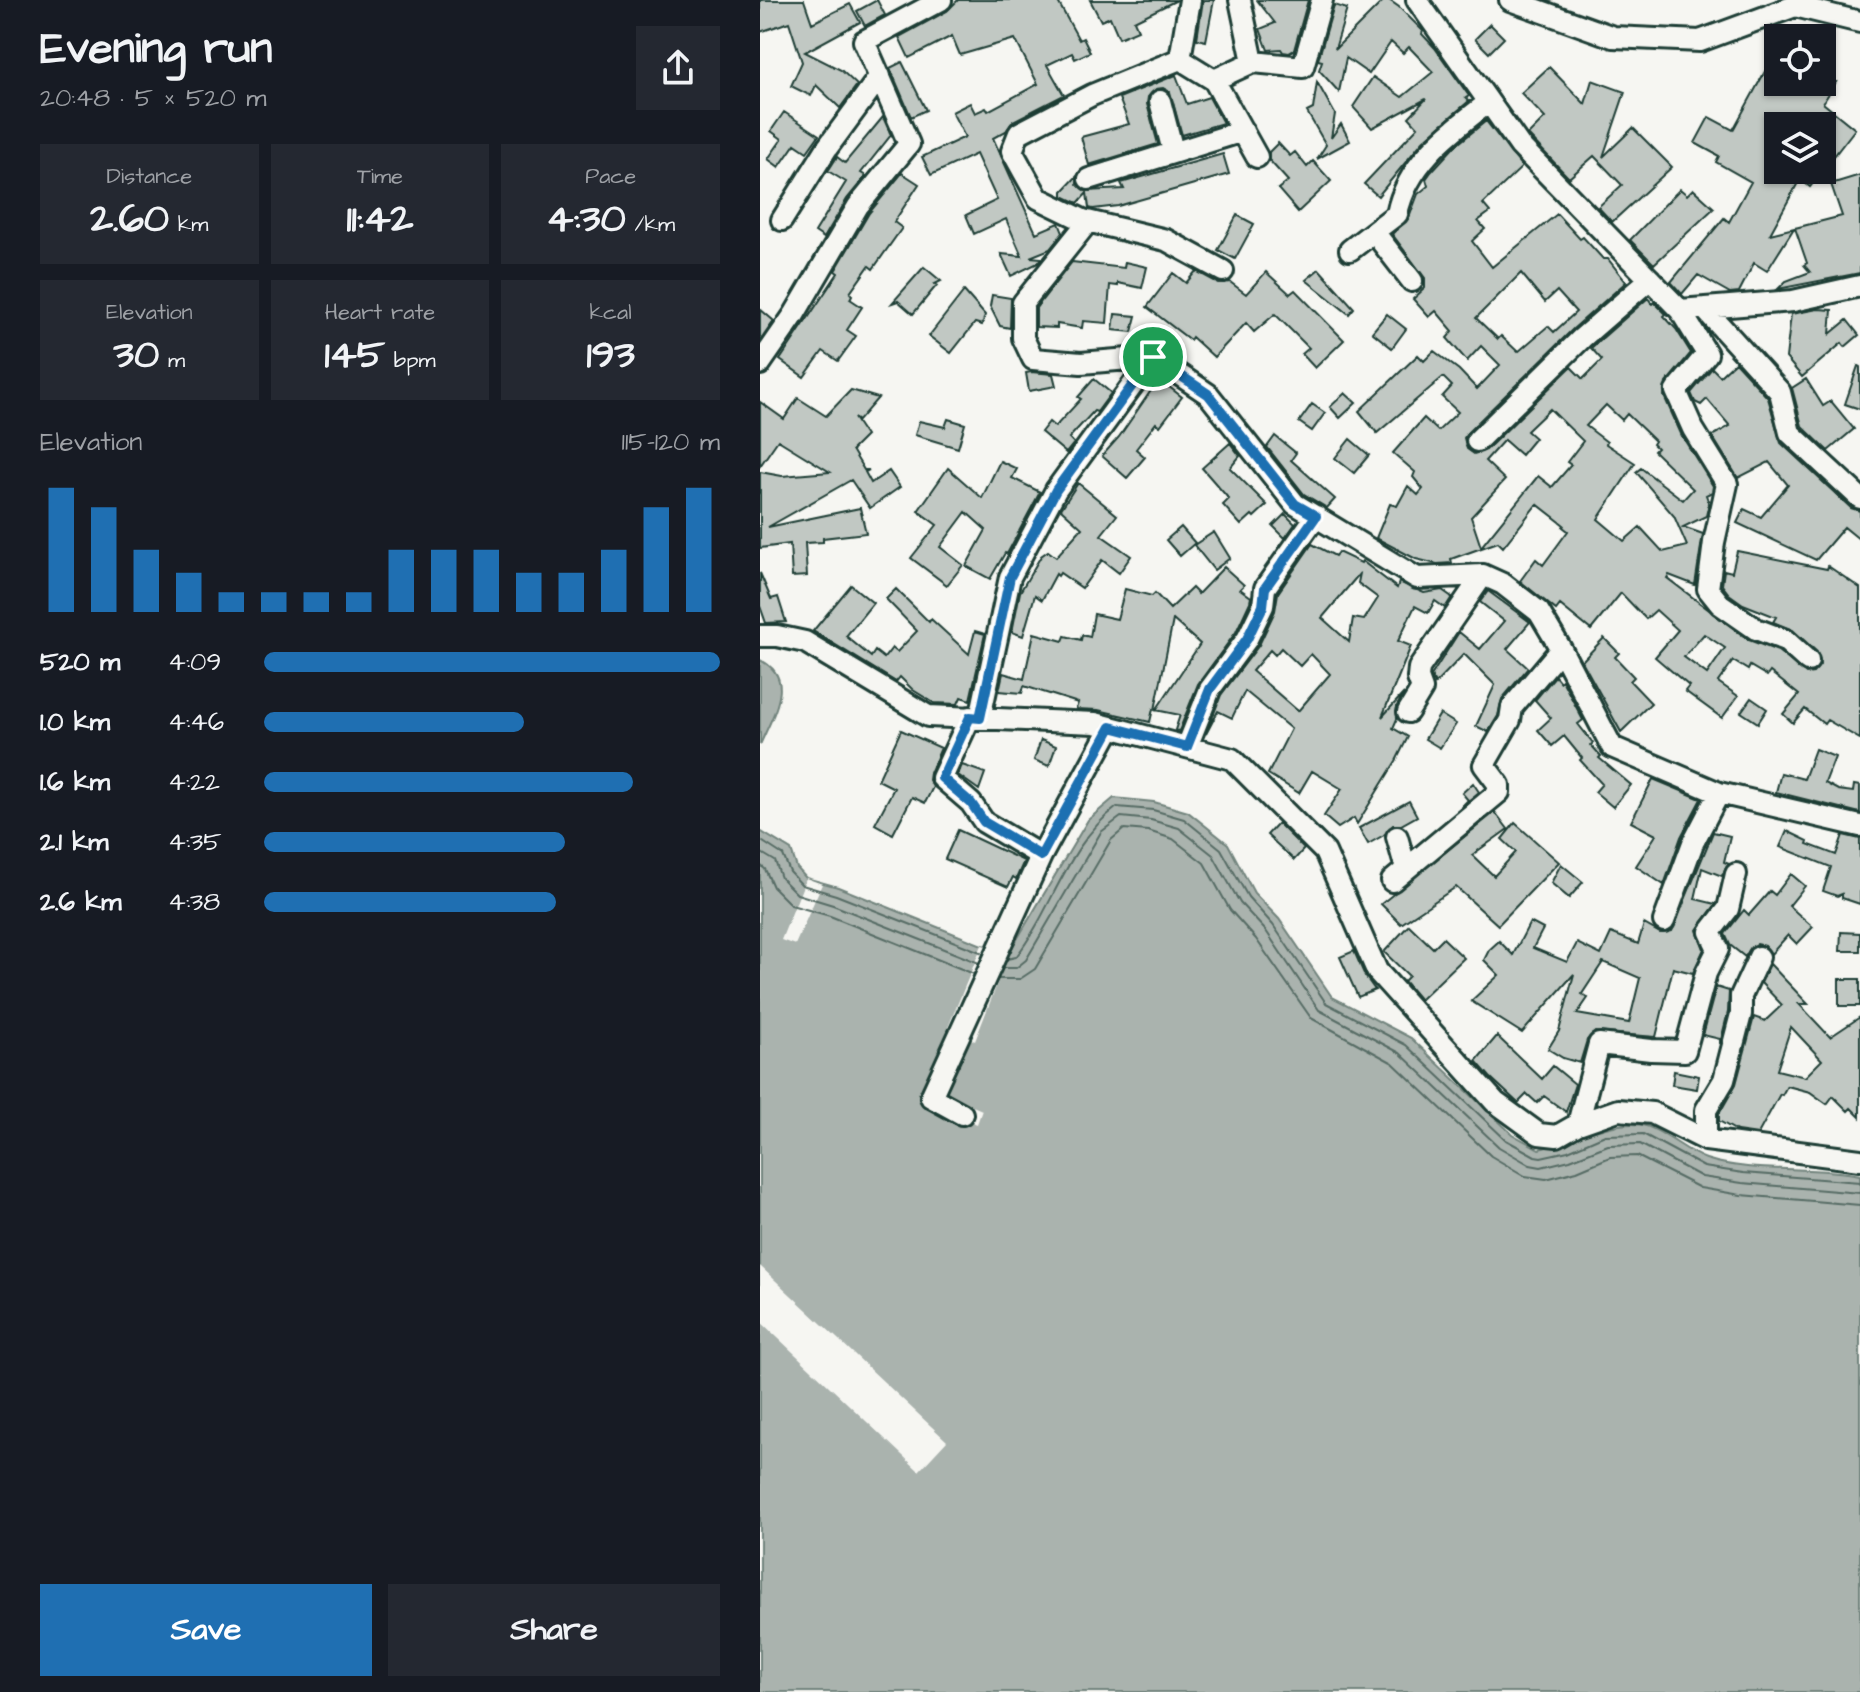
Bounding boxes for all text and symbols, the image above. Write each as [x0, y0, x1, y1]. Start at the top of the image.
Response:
text: Evening run [40, 19, 272, 80]
map controls [1764, 24, 1836, 184]
button: locate [1764, 24, 1836, 96]
button: share [636, 26, 720, 110]
text: 20:48 · 5 × 520 m [40, 80, 266, 116]
button: layers [1764, 112, 1836, 184]
text: Distance [107, 161, 192, 192]
text: Time [357, 161, 403, 192]
text: Pace [585, 161, 636, 192]
text: 2.60 [90, 192, 169, 247]
text: 11:42 [346, 192, 414, 247]
text: 4:30 [546, 192, 626, 247]
text: km [169, 209, 208, 240]
text: /km [626, 209, 675, 240]
text: Elevation [106, 297, 193, 328]
text: Heart rate [325, 297, 435, 328]
text: kcal [590, 297, 632, 328]
pin [1119, 323, 1187, 391]
text: 30 [114, 328, 159, 383]
text: 145 [324, 328, 385, 383]
text: 193 [587, 328, 635, 383]
icon: arrive [1131, 335, 1175, 379]
text: m [159, 345, 185, 376]
text: bpm [385, 345, 436, 376]
text: Elevation [40, 424, 142, 460]
text: 115–120 m [622, 424, 720, 460]
text: 520 m [40, 644, 120, 680]
text: 4:09 [168, 644, 221, 680]
text: 1.0 km [40, 704, 110, 740]
text: 4:46 [168, 704, 224, 740]
text: 1.6 km [40, 764, 110, 800]
text: 4:22 [168, 764, 220, 800]
text: 2.1 km [40, 824, 108, 860]
text: 4:35 [168, 824, 222, 860]
text: 2.6 km [40, 884, 121, 920]
text: 4:38 [168, 884, 220, 920]
button: Save [40, 1584, 372, 1676]
button: Share [388, 1584, 720, 1676]

